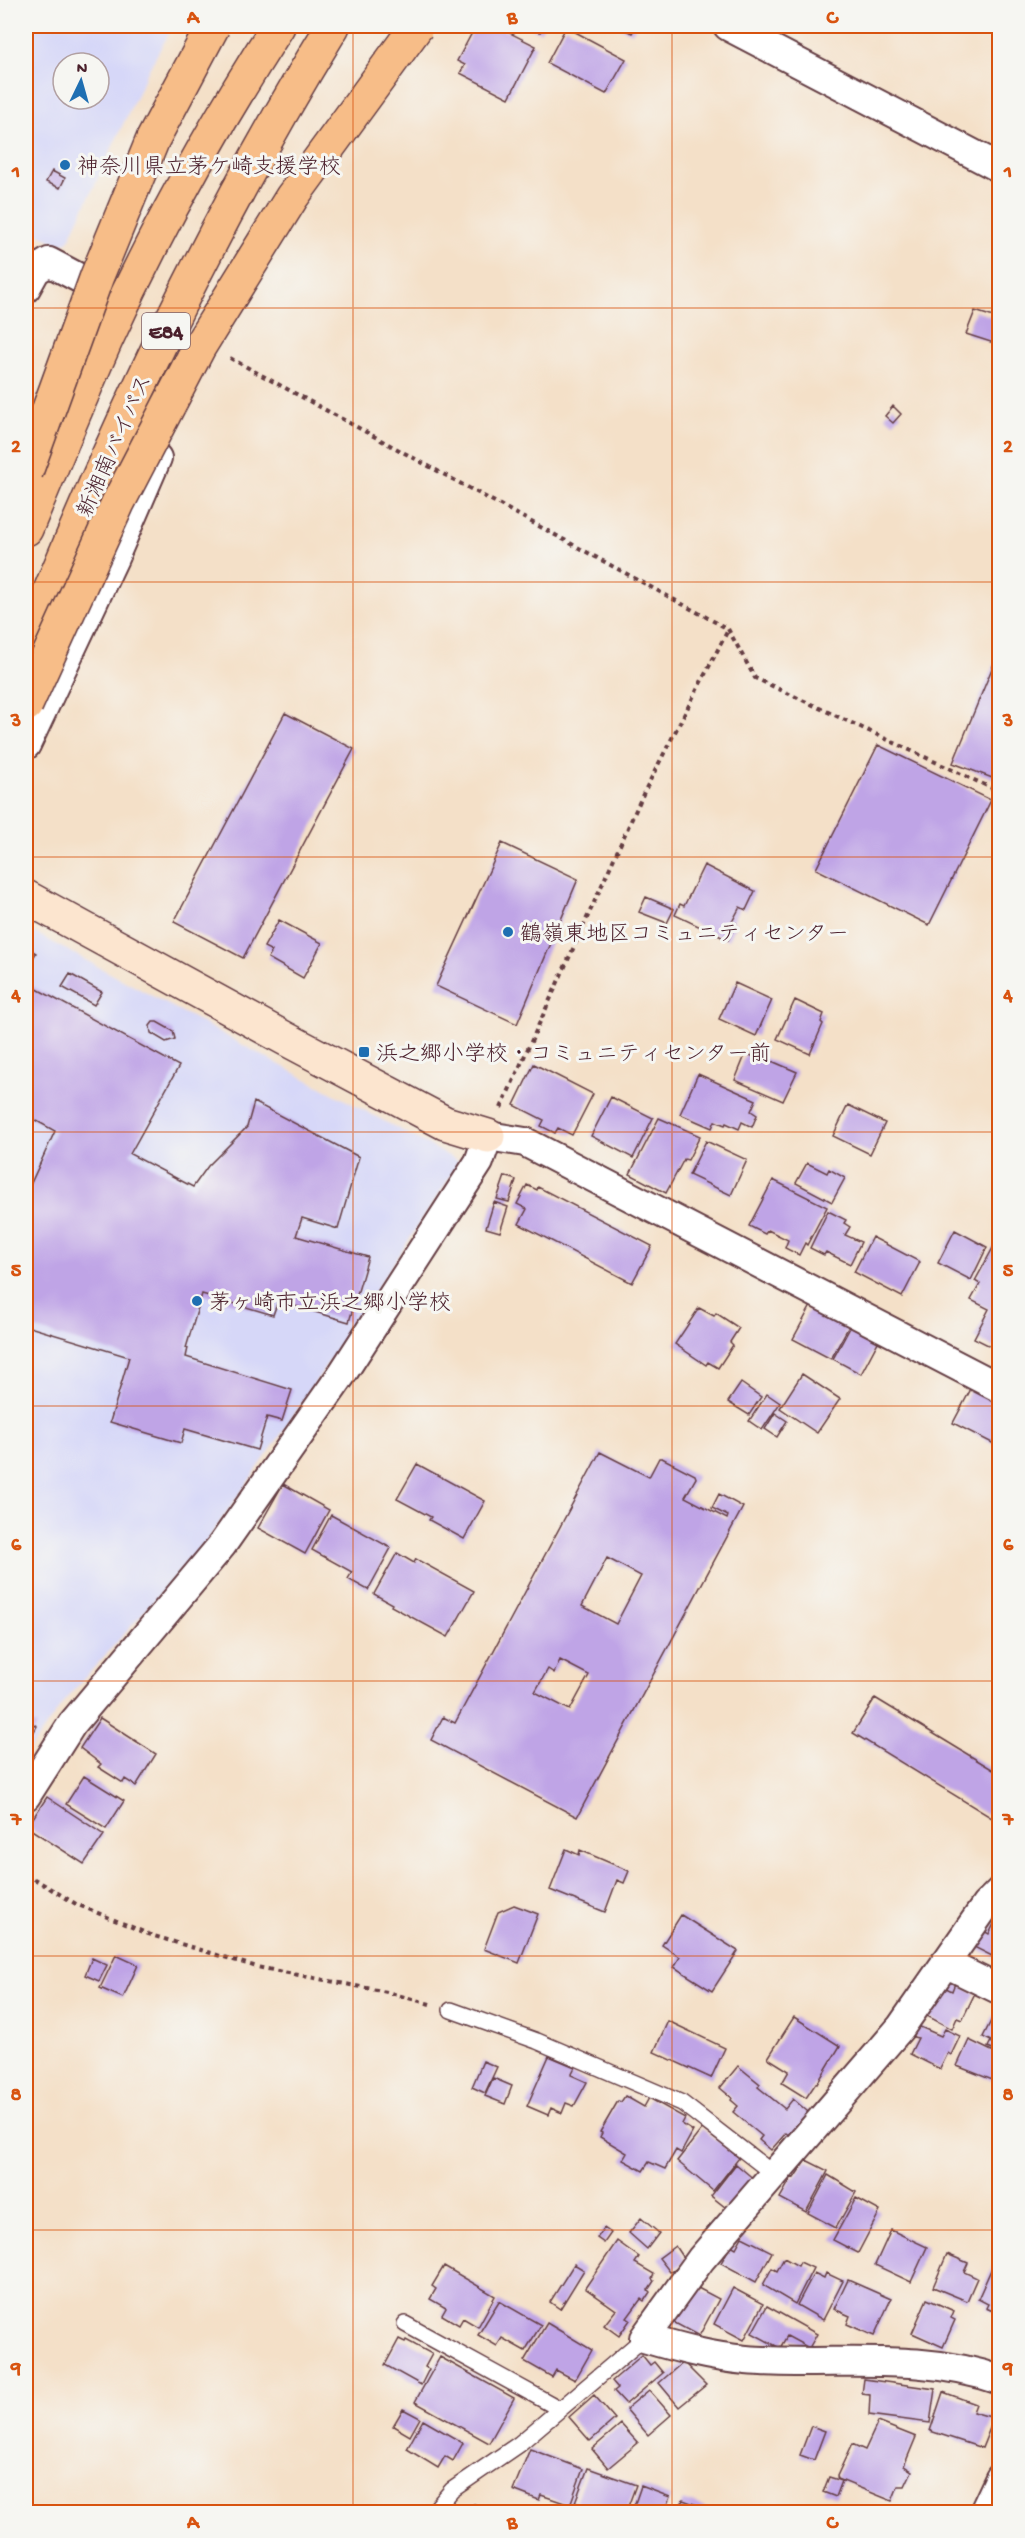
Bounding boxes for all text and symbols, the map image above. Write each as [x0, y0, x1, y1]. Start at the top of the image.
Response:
text: A [186, 8, 201, 31]
text: B [506, 8, 518, 31]
text: C [826, 8, 840, 31]
north arrow [51, 51, 111, 111]
text: N [76, 60, 89, 80]
place label: 神奈川県立茅ケ崎支援学校 [77, 155, 341, 182]
marker: 神奈川県立茅ケ崎支援学校 [58, 158, 72, 172]
text: 1 [11, 162, 20, 185]
text: 1 [1003, 162, 1012, 185]
road number: E84 [142, 313, 190, 349]
street label: 新湘南バイパス [73, 371, 160, 522]
text: 2 [11, 437, 21, 460]
text: 2 [1003, 437, 1013, 460]
text: 3 [10, 711, 21, 734]
text: 3 [1002, 711, 1013, 734]
place label: 鶴嶺東地区コミュニティセンター [520, 921, 849, 949]
marker: 鶴嶺東地区コミュニティセンター [501, 925, 515, 939]
text: 4 [10, 986, 21, 1009]
text: 4 [1002, 986, 1013, 1009]
place label: 浜之郷小学校・コミュニティセンター前 [376, 1042, 771, 1069]
marker: 浜之郷小学校・コミュニティセンター前 [357, 1045, 371, 1059]
text: 5 [11, 1261, 22, 1284]
text: 5 [1003, 1261, 1014, 1284]
place label: 茅ヶ崎市立浜之郷小学校 [209, 1291, 451, 1318]
marker: 茅ヶ崎市立浜之郷小学校 [190, 1294, 204, 1308]
text: 6 [11, 1535, 22, 1558]
text: 6 [1003, 1535, 1014, 1558]
text: 7 [10, 1810, 23, 1833]
text: 7 [1002, 1810, 1015, 1833]
text: 8 [11, 2085, 22, 2108]
text: 8 [1003, 2085, 1014, 2108]
text: 9 [10, 2359, 21, 2382]
text: 9 [1002, 2359, 1013, 2382]
text: A [186, 2513, 201, 2536]
text: B [506, 2513, 518, 2536]
text: C [826, 2513, 840, 2536]

